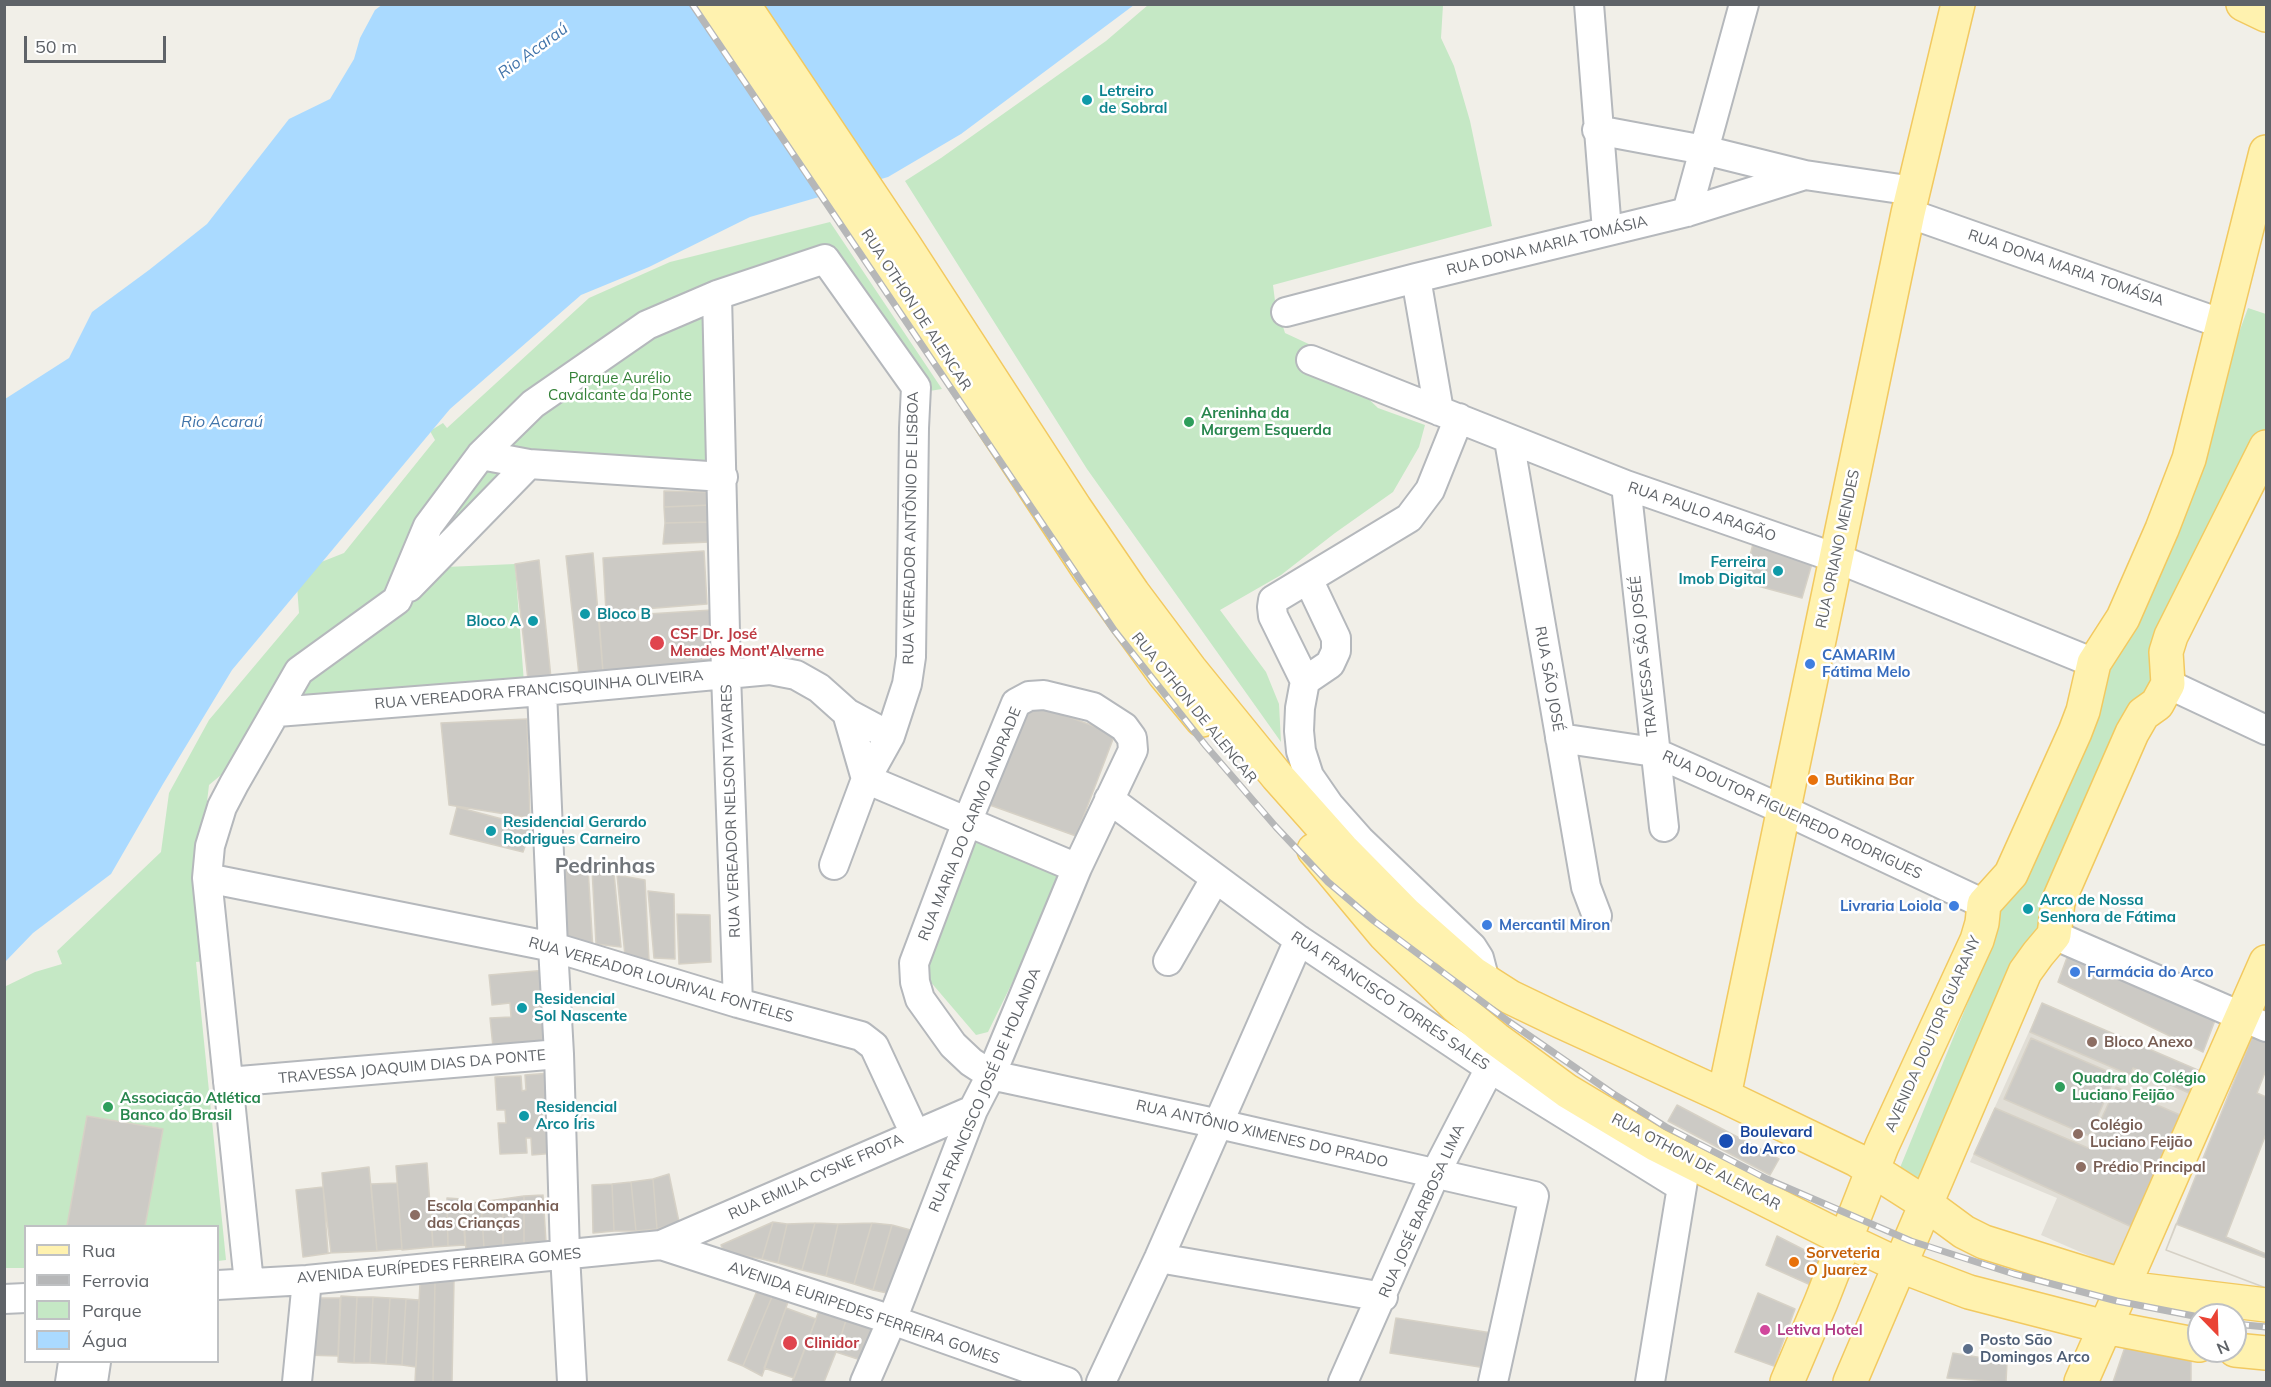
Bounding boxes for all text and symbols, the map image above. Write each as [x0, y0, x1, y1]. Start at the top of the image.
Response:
water label: Rio Acaraú [494, 19, 572, 83]
scale bar [27, 24, 170, 62]
text: 50 m [35, 35, 77, 58]
place label: Letreiro de Sobral [1099, 82, 1168, 117]
marker: Letreiro de Sobral [1080, 93, 1094, 107]
street label: RUA DONA MARIA TOMÁSIA [1445, 212, 1649, 280]
street label: RUA OTHON DE ALENCAR [857, 226, 975, 394]
street label: RUA DONA MARIA TOMÁSIA [1966, 226, 2166, 310]
park label: Parque Aurélio Cavalcante da Ponte [548, 369, 692, 404]
street label: RUA VEREADOR ANTÔNIO DE LISBOA [900, 391, 922, 665]
place label: Areninha da Margem Esquerda [1201, 404, 1331, 439]
water label: Rio Acaraú [181, 412, 263, 432]
marker: Areninha da Margem Esquerda [1182, 415, 1196, 429]
street label: RUA ORIANO MENDES [1812, 468, 1864, 630]
street label: RUA PAULO ARAGÃO [1626, 478, 1778, 546]
place label: Ferreira Imob Digital [1678, 553, 1766, 588]
marker: Ferreira Imob Digital [1771, 564, 1785, 578]
street label: TRAVESSA SÃO JOSÉÉ [1627, 575, 1661, 737]
place label: Bloco B [597, 605, 651, 623]
marker: Bloco B [578, 607, 592, 621]
place label: Bloco A [466, 612, 521, 630]
marker: Bloco A [526, 614, 540, 628]
place label: CSF Dr. José Mendes Mont'Alverne [670, 625, 824, 660]
street label: RUA SÃO JOSÉ [1531, 625, 1567, 733]
street label: RUA OTHON DE ALENCAR [1128, 629, 1260, 787]
marker: CSF Dr. José Mendes Mont'Alverne [648, 634, 666, 652]
place label: CAMARIM Fátima Melo [1822, 646, 1910, 681]
marker: CAMARIM Fátima Melo [1803, 657, 1817, 671]
street label: RUA VEREADORA FRANCISQUINHA OLIVEIRA [374, 667, 704, 713]
street label: RUA VEREADOR NELSON TAVARES [718, 684, 744, 938]
street label: RUA MARIA DO CARMO ANDRADE [915, 705, 1025, 943]
street label: RUA DOUTOR FIGUEIREDO RODRIGUES [1659, 747, 1925, 883]
place label: Butikina Bar [1825, 771, 1914, 789]
marker: Butikina Bar [1806, 773, 1820, 787]
place label: Residencial Gerardo Rodrigues Carneiro [503, 813, 647, 848]
marker: Residencial Gerardo Rodrigues Carneiro [484, 824, 498, 838]
district label: Pedrinhas [555, 854, 655, 880]
place label: Arco de Nossa Senhora de Fátima [2040, 891, 2176, 926]
place label: Livraria Loiola [1840, 897, 1942, 915]
marker: Livraria Loiola [1947, 899, 1961, 913]
marker: Arco de Nossa Senhora de Fátima [2021, 902, 2035, 916]
place label: Mercantil Miron [1499, 916, 1610, 934]
marker: Mercantil Miron [1480, 918, 1494, 932]
street label: RUA FRANCISCO TORRES SALES [1287, 928, 1493, 1074]
street label: RUA VEREADOR LOURIVAL FONTELES [526, 933, 796, 1027]
street label: AVENIDA DOUTOR GUARANY [1881, 933, 1985, 1135]
place label: Farmácia do Arco [2087, 963, 2214, 981]
street label: RUA FRANCISCO JOSÉ DE HOLANDA [925, 965, 1045, 1215]
marker: Farmácia do Arco [2068, 965, 2082, 979]
place label: Residencial Sol Nascente [534, 990, 627, 1025]
marker: Residencial Sol Nascente [515, 1001, 529, 1015]
place label: Bloco Anexo [2104, 1033, 2193, 1051]
marker: Bloco Anexo [2085, 1035, 2099, 1049]
street label: TRAVESSA JOAQUIM DIAS DA PONTE [278, 1046, 546, 1088]
place label: Quadra do Colégio Luciano Feijão [2072, 1069, 2206, 1104]
marker: Quadra do Colégio Luciano Feijão [2053, 1080, 2067, 1094]
place label: Associação Atlética Banco do Brasil [120, 1089, 261, 1124]
street label: RUA ANTÔNIO XIMENES DO PRADO [1134, 1096, 1390, 1172]
place label: Residencial Arco Íris [536, 1098, 617, 1133]
marker: Associação Atlética Banco do Brasil [101, 1100, 115, 1114]
marker: Residencial Arco Íris [517, 1109, 531, 1123]
street label: RUA OTHON DE ALENCAR [1608, 1110, 1784, 1214]
place label: Colégio Luciano Feijão [2090, 1116, 2193, 1151]
street label: RUA JOSÉ BARBOSA LIMA [1375, 1121, 1469, 1301]
place label: Boulevard do Arco [1740, 1123, 1813, 1158]
marker: Colégio Luciano Feijão [2071, 1127, 2085, 1141]
street label: RUA EMILIA CYSNE FROTA [726, 1130, 906, 1224]
marker: Boulevard do Arco [1717, 1132, 1735, 1150]
place label: Prédio Principal [2093, 1158, 2206, 1176]
marker: Prédio Principal [2074, 1160, 2088, 1174]
place label: Escola Companhia das Crianças [427, 1197, 559, 1232]
marker: Escola Companhia das Crianças [408, 1208, 422, 1222]
legend [24, 1225, 219, 1363]
text: Rua [82, 1239, 116, 1262]
place label: Sorveteria O Juarez [1806, 1244, 1880, 1279]
street label: AVENIDA EURÍPEDES FERREIRA GOMES [296, 1245, 582, 1287]
marker: Sorveteria O Juarez [1787, 1255, 1801, 1269]
street label: AVENIDA EURIPEDES FERREIRA GOMES [726, 1258, 1002, 1368]
text: Ferrovia [82, 1269, 149, 1292]
text: Parque [82, 1299, 141, 1322]
north arrow [2187, 1303, 2247, 1363]
place label: Letiva Hotel [1777, 1321, 1863, 1339]
marker: Letiva Hotel [1758, 1323, 1772, 1337]
text: Água [82, 1329, 127, 1352]
place label: Posto São Domingos Arco [1980, 1331, 2090, 1366]
marker: Clinidor [781, 1334, 799, 1352]
place label: Clinidor [804, 1334, 859, 1352]
text: N [2214, 1336, 2233, 1359]
marker: Posto São Domingos Arco [1961, 1342, 1975, 1356]

